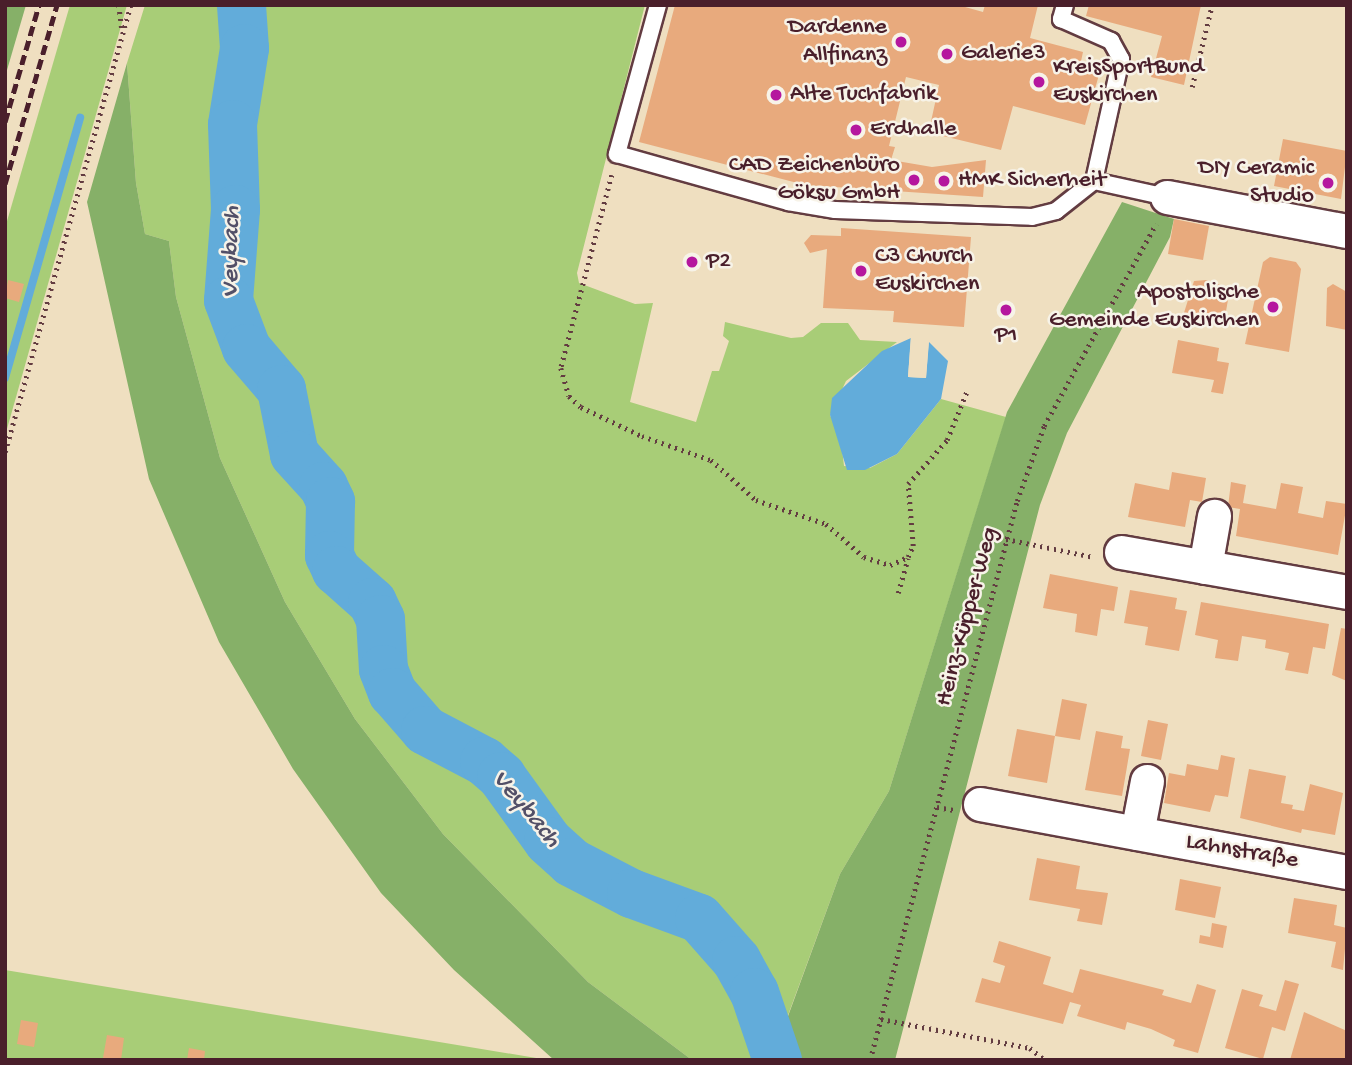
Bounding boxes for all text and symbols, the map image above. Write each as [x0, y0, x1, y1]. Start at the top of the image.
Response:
place label: Dardenne Allfinanz [788, 14, 887, 70]
marker: Dardenne Allfinanz [893, 34, 909, 50]
place label: Galerie3 [961, 40, 1046, 68]
marker: Galerie3 [939, 46, 955, 62]
place label: KreisSportBund Euskirchen [1053, 54, 1204, 110]
marker: KreisSportBund Euskirchen [1031, 74, 1047, 90]
place label: Alte Tuchfabrik [790, 81, 937, 109]
marker: Alte Tuchfabrik [768, 87, 784, 103]
place label: Erdhalle [870, 116, 957, 144]
marker: Erdhalle [848, 122, 864, 138]
place label: CAD Zeichenbüro Göksu GmbH [729, 152, 900, 208]
place label: DIY Ceramic Studio [1198, 155, 1314, 211]
place label: HMK Sicherheit [958, 167, 1106, 195]
marker: CAD Zeichenbüro Göksu GmbH [906, 172, 922, 188]
marker: HMK Sicherheit [936, 173, 952, 189]
marker: DIY Ceramic Studio [1320, 175, 1336, 191]
water label: Veybach [217, 206, 249, 298]
place label: C3 Church Euskirchen [875, 243, 979, 299]
place label: P2 [706, 248, 731, 276]
marker: P2 [684, 254, 700, 270]
marker: C3 Church Euskirchen [853, 263, 869, 279]
place label: Apostolische Gemeinde Euskirchen [1049, 279, 1259, 335]
marker: Apostolische Gemeinde Euskirchen [1265, 299, 1281, 315]
marker: P1 [998, 302, 1014, 318]
place label: P1 [995, 322, 1017, 350]
street label: Heinz-Küpper-Weg [930, 525, 1006, 709]
water label: Veybach [484, 765, 566, 855]
street label: Lahnstraße [1183, 828, 1301, 876]

